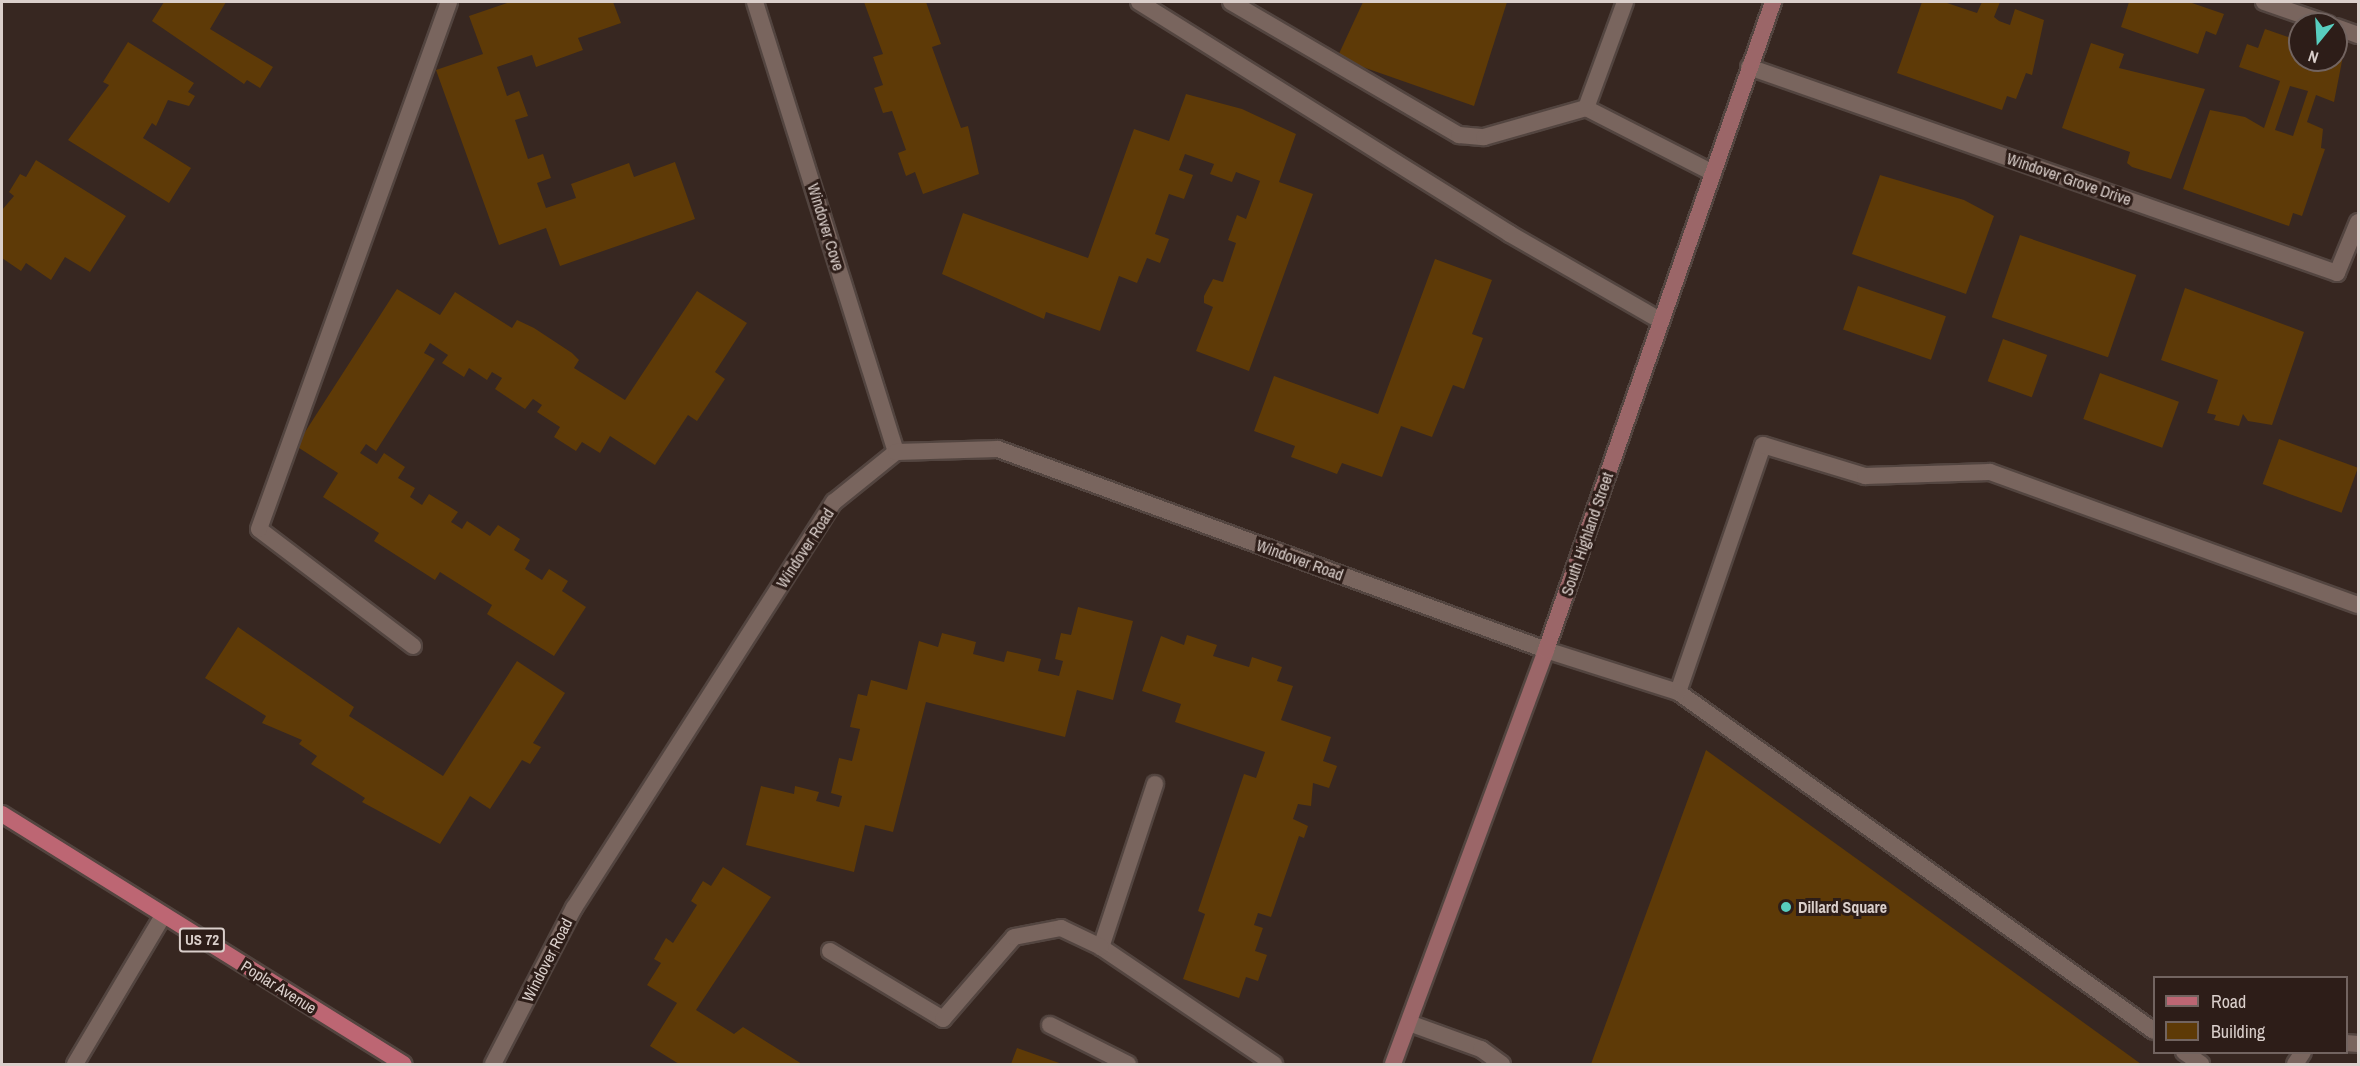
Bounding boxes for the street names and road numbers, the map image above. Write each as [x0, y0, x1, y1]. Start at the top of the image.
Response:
street label: Windover Grove Drive [2004, 149, 2134, 209]
street label: Windover Cove [804, 181, 848, 273]
street label: South Highland Street [1557, 470, 1617, 598]
street label: Windover Road [772, 505, 838, 591]
street label: Windover Road [1254, 535, 1346, 585]
street label: Windover Road [518, 915, 576, 1005]
road number: US 72 [178, 928, 226, 952]
street label: Poplar Avenue [238, 956, 320, 1018]

